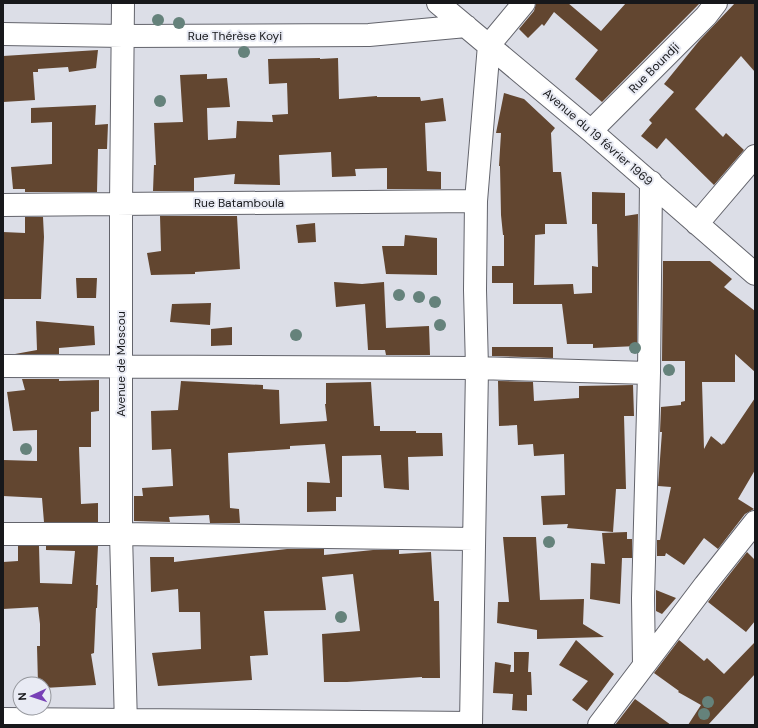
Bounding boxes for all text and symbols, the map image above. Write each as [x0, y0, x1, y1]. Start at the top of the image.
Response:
street label: Rue Thérèse Koyi [188, 28, 282, 44]
street label: Rue Boundji [625, 39, 683, 97]
street label: Avenue du 19 février 1969 [540, 85, 656, 189]
street label: Rue Batamboula [194, 195, 284, 211]
street label: Avenue de Moscou [113, 311, 129, 417]
north arrow [12, 676, 52, 716]
text: N [15, 692, 29, 701]

